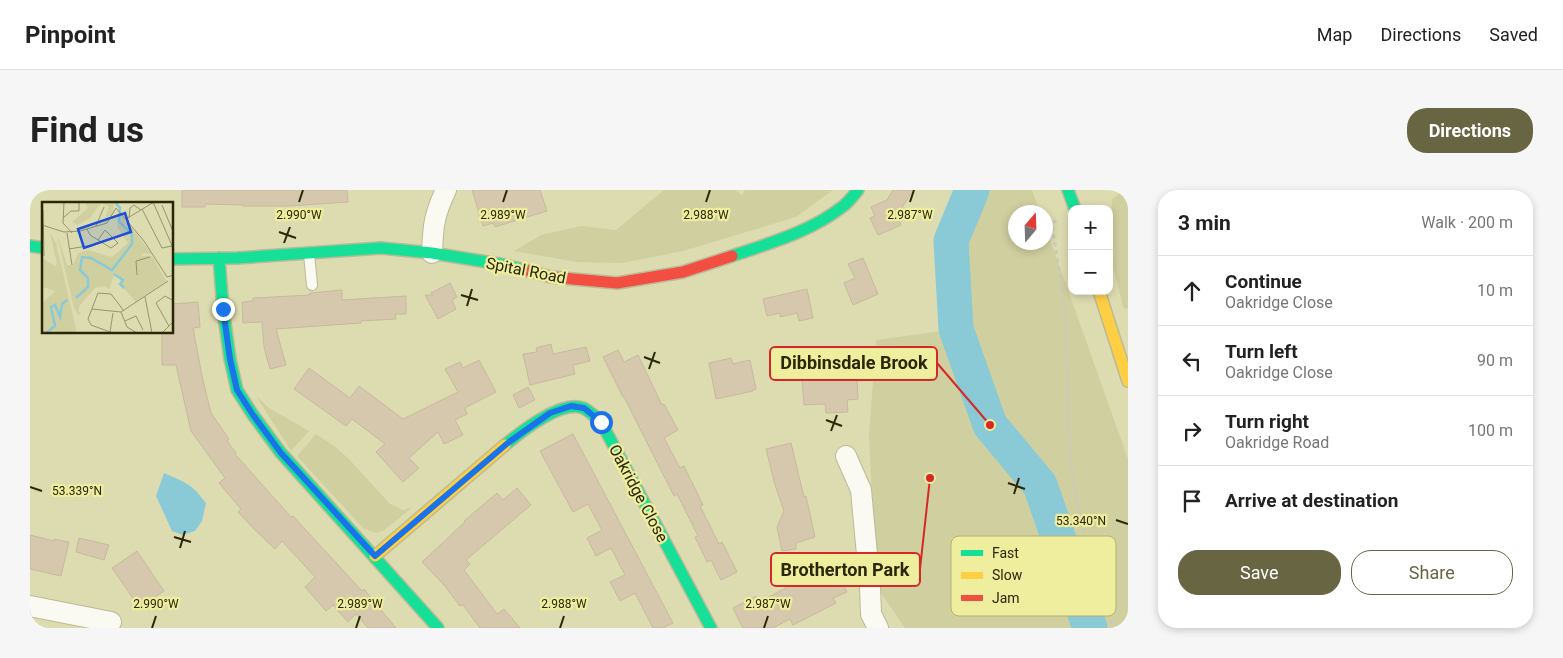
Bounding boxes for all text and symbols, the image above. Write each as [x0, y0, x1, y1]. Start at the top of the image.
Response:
text: Pinpoint [25, 21, 115, 49]
text: Map [1317, 24, 1352, 45]
text: Directions [1380, 24, 1461, 45]
text: Saved [1489, 24, 1538, 45]
button: Directions [1407, 108, 1533, 153]
text: Find us [30, 110, 144, 151]
inset map [42, 202, 174, 334]
north arrow [1008, 205, 1053, 250]
map controls [1068, 205, 1113, 295]
button: + [1068, 205, 1113, 250]
text: 2.990°W [276, 208, 322, 222]
text: 2.989°W [480, 208, 526, 222]
text: 2.988°W [683, 208, 729, 222]
text: 2.987°W [887, 208, 933, 222]
text: 3 min [1178, 211, 1231, 235]
text: Walk · 200 m [1421, 213, 1513, 232]
button: − [1068, 250, 1113, 295]
street label: Spital Road [484, 253, 567, 288]
text: Continue [1225, 270, 1302, 293]
icon: ahead [1178, 277, 1206, 305]
text: 10 m [1477, 281, 1513, 300]
text: Oakridge Close [1225, 293, 1333, 312]
route end [212, 298, 235, 321]
text: Turn left [1225, 340, 1298, 363]
callout: Dibbinsdale Brook [770, 347, 937, 380]
icon: left [1178, 347, 1206, 375]
text: 90 m [1477, 351, 1513, 370]
text: Dibbinsdale Brook [780, 352, 928, 373]
text: Oakridge Close [1225, 363, 1333, 382]
text: Turn right [1225, 410, 1309, 433]
route start [590, 411, 613, 434]
icon: right [1178, 417, 1206, 445]
text: 100 m [1468, 421, 1513, 440]
text: Oakridge Road [1225, 433, 1329, 452]
street label: Oakridge Close [605, 441, 672, 545]
text: 53.339°N [52, 484, 102, 498]
icon: arrive [1178, 487, 1206, 515]
text: Arrive at destination [1225, 489, 1398, 512]
text: 53.340°N [1056, 514, 1106, 528]
legend [951, 536, 1116, 616]
text: Fast [992, 545, 1019, 561]
button: Save [1178, 550, 1341, 595]
button: Share [1351, 550, 1513, 595]
callout: Brotherton Park [771, 553, 920, 586]
text: Brotherton Park [781, 559, 910, 580]
text: Slow [992, 567, 1023, 583]
text: Jam [992, 590, 1020, 606]
text: 2.990°W [133, 597, 179, 611]
text: 2.989°W [337, 597, 383, 611]
text: 2.988°W [541, 597, 587, 611]
text: 2.987°W [745, 597, 791, 611]

